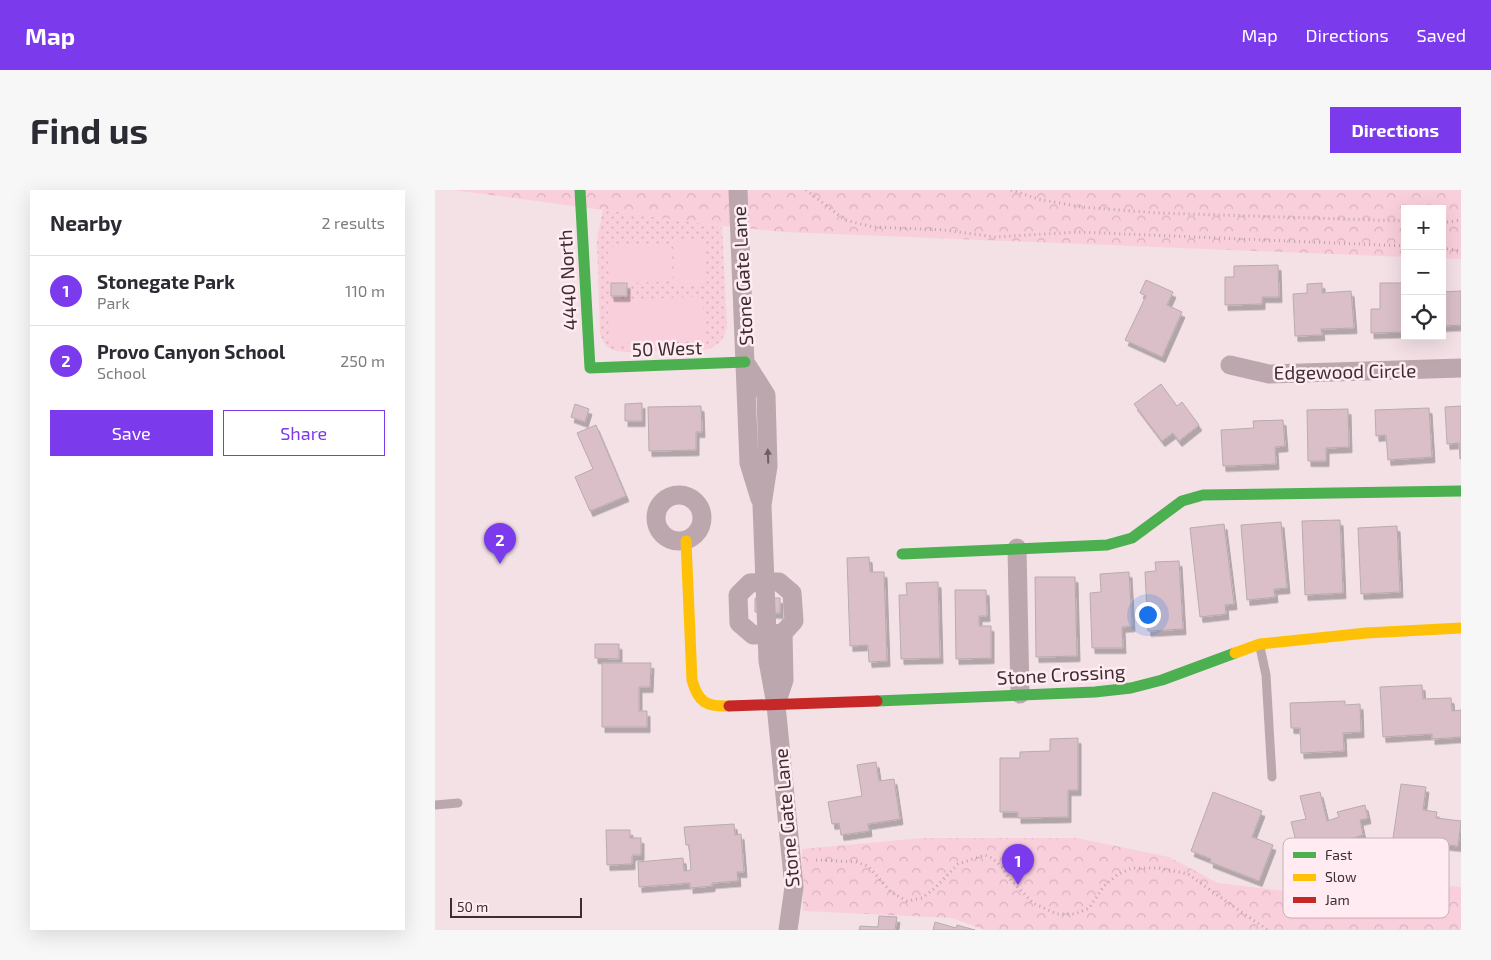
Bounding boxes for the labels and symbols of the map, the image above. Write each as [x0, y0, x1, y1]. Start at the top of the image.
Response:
street label: Stone Gate Lane [727, 206, 757, 346]
street label: 4440 North [553, 229, 581, 331]
street label: 50 West [631, 335, 703, 361]
street label: Edgewood Circle [1273, 358, 1417, 384]
one-way arrow [763, 448, 771, 464]
pin: 2 [484, 523, 516, 564]
your location [1135, 602, 1161, 628]
street label: Stone Crossing [996, 659, 1126, 689]
street label: Stone Gate Lane [768, 747, 804, 889]
legend [1283, 838, 1449, 918]
pin: 1 [1002, 844, 1034, 885]
text: Fast [1325, 846, 1352, 863]
text: Slow [1325, 868, 1357, 885]
text: Jam [1325, 891, 1350, 908]
scale bar [450, 895, 583, 918]

